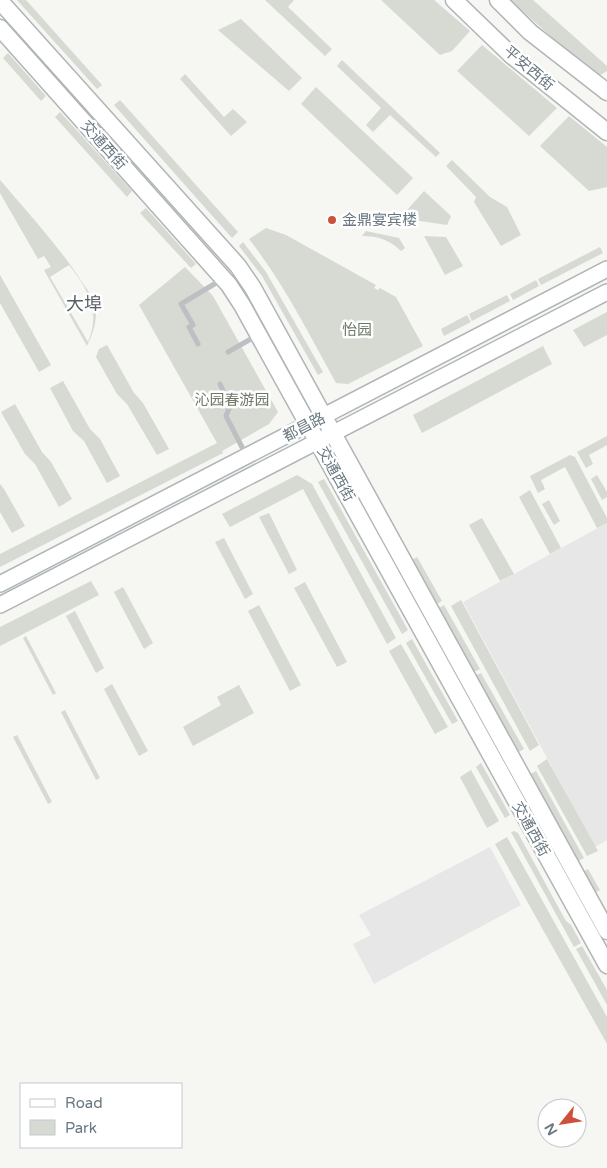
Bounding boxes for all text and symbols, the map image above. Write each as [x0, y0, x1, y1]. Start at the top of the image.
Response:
street label: 平安西街 [500, 42, 558, 94]
street label: 交通西街 [77, 117, 131, 173]
place label: 金鼎宴宾楼 [342, 211, 417, 229]
marker: 金鼎宴宾楼 [326, 214, 338, 226]
district label: 大埠 [66, 293, 102, 315]
park label: 怡园 [342, 321, 372, 339]
park label: 沁园春游园 [194, 391, 270, 409]
street label: 都昌路 [280, 409, 328, 445]
street label: 交通西街 [314, 443, 358, 505]
street label: 交通西街 [509, 798, 553, 860]
legend [20, 1083, 182, 1148]
text: Road [65, 1094, 103, 1112]
north arrow [537, 1098, 587, 1148]
text: Park [65, 1119, 97, 1137]
text: N [541, 1120, 561, 1138]

